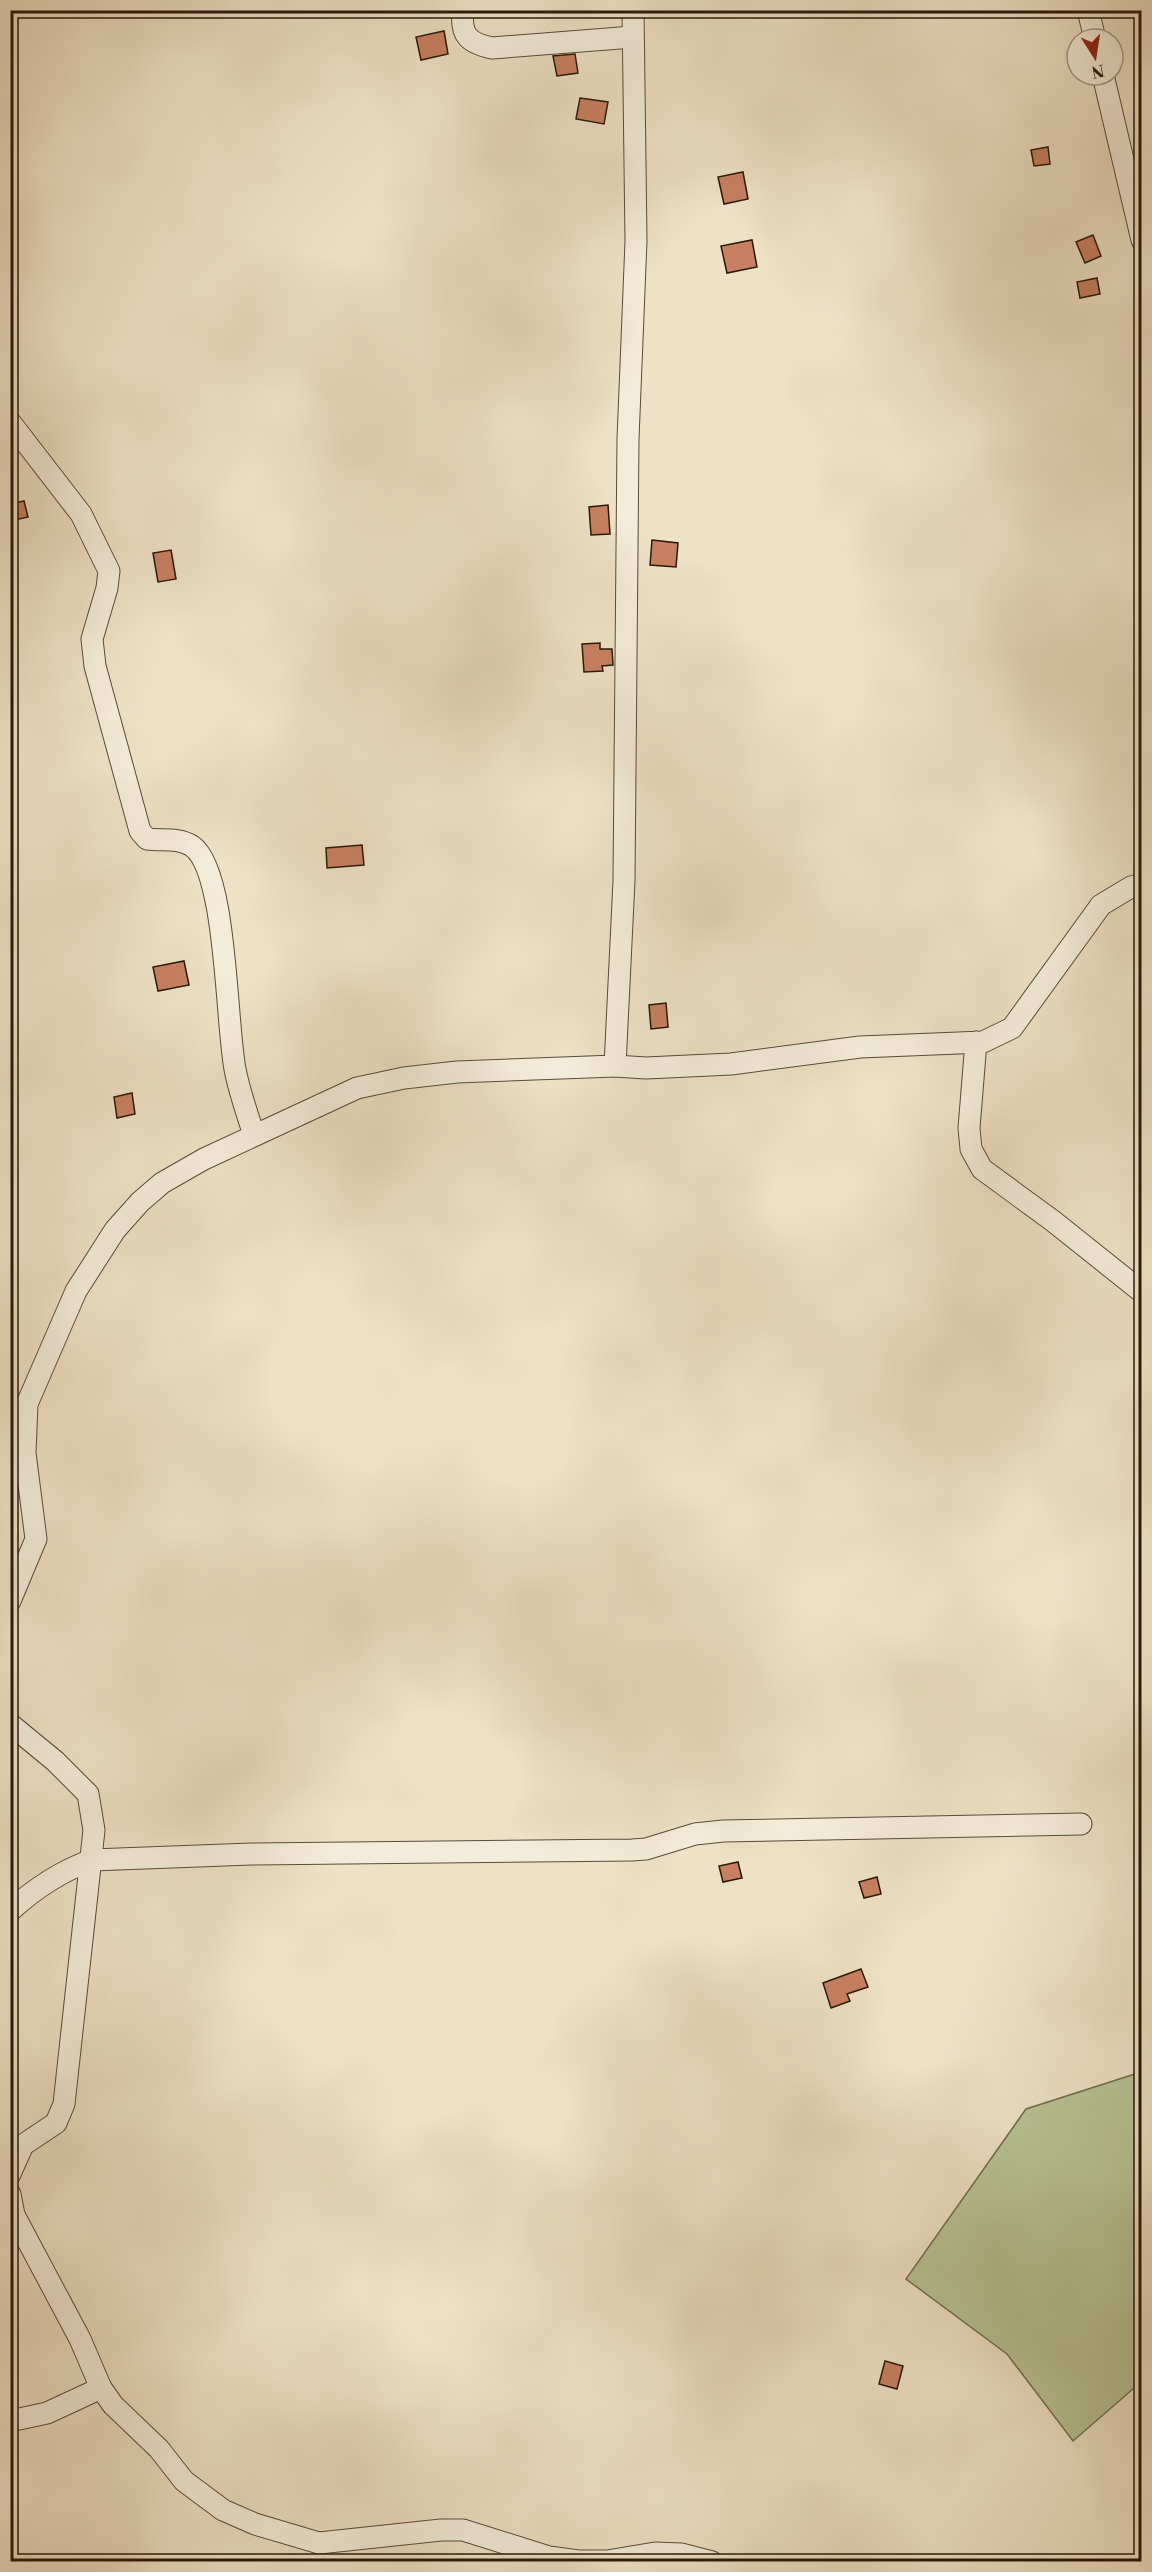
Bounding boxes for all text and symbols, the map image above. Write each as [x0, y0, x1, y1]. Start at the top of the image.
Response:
north arrow [1065, 27, 1125, 87]
text: N [1089, 60, 1106, 82]

